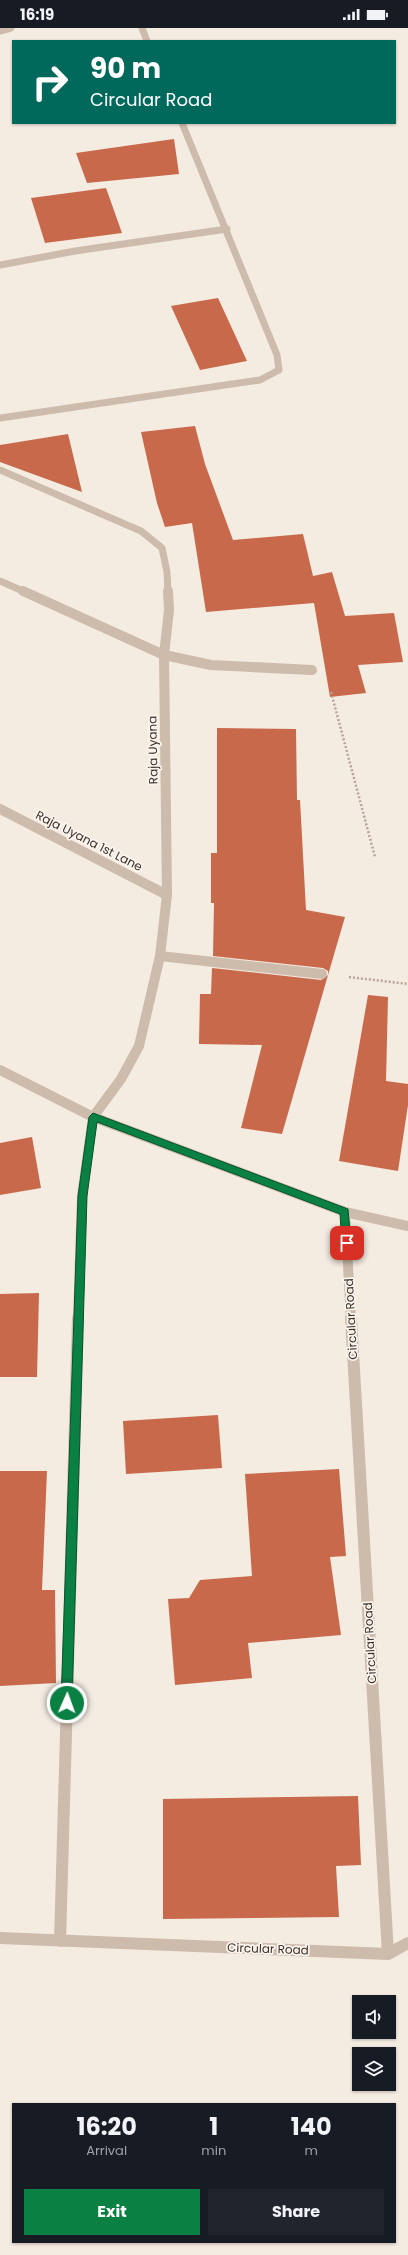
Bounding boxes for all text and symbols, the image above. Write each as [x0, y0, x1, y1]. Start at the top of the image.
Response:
text: 16:19 [20, 4, 54, 25]
text: 90 m [90, 49, 161, 88]
icon: right [24, 56, 76, 108]
text: Circular Road [90, 87, 212, 112]
street label: Raja Uyana [143, 716, 162, 784]
street label: Raja Uyana 1st Lane [33, 806, 146, 875]
pin [330, 1226, 364, 1260]
icon: arrive [336, 1232, 358, 1254]
street label: Circular Road [340, 1278, 361, 1360]
street label: Circular Road [359, 1602, 380, 1684]
position arrow [46, 1682, 88, 1724]
street label: Circular Road [227, 1939, 309, 1958]
map controls [352, 1995, 396, 2091]
button: sound [352, 1995, 396, 2039]
button: layers [352, 2047, 396, 2091]
text: 16:20 [76, 2110, 137, 2143]
text: 1 [209, 2110, 218, 2143]
text: 140 [291, 2110, 332, 2143]
text: Arrival [86, 2141, 127, 2160]
text: min [201, 2141, 226, 2160]
text: m [304, 2141, 318, 2160]
button: Exit [24, 2189, 200, 2235]
button: Share [208, 2189, 384, 2235]

